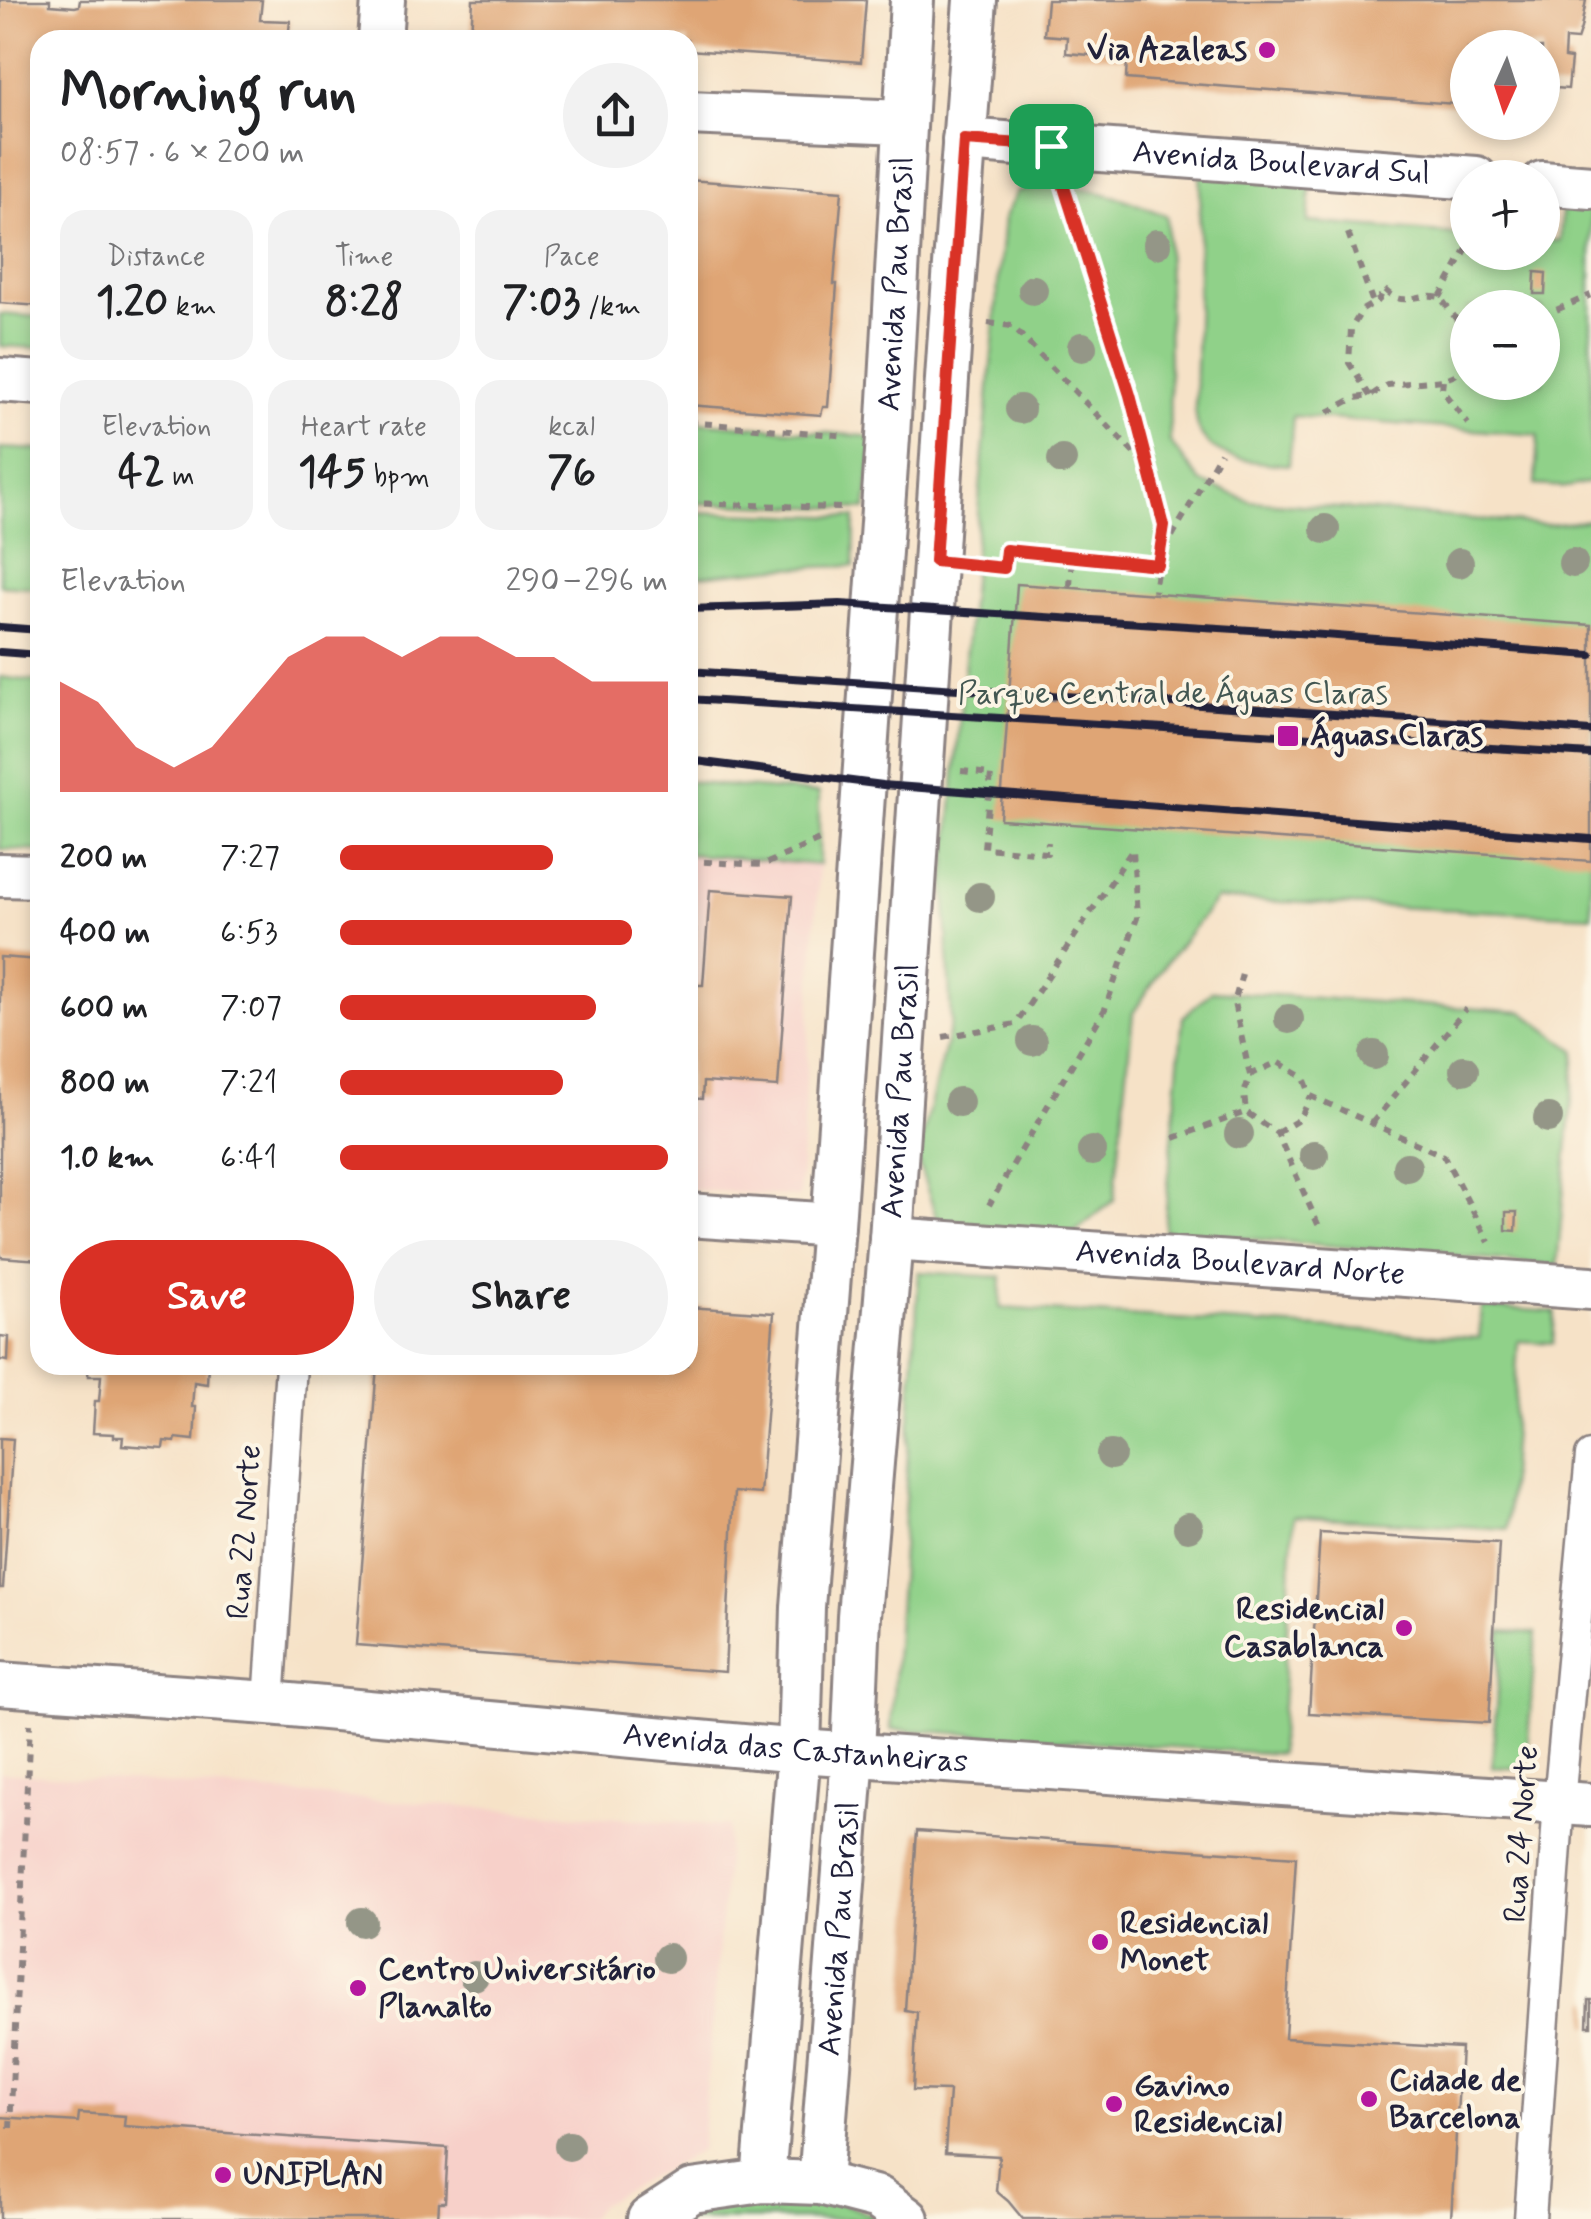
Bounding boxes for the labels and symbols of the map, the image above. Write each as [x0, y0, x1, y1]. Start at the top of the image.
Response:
place label: Via Azaleas [1087, 29, 1247, 71]
north arrow [1450, 30, 1560, 140]
marker: Via Azaleas [1256, 39, 1278, 61]
pin [1009, 104, 1094, 189]
street label: Avenida Boulevard Sul [1131, 132, 1431, 196]
street label: Avenida Pau Brasil [868, 155, 924, 412]
park label: Parque Central de Águas Claras [958, 673, 1388, 715]
place label: Águas Claras [1310, 715, 1484, 758]
marker: Águas Claras [1275, 723, 1301, 749]
street label: Avenida Pau Brasil [871, 962, 930, 1220]
street label: Avenida Boulevard Norte [1074, 1231, 1406, 1296]
street label: Rua 22 Norte [218, 1443, 272, 1621]
place label: Residencial Casablanca [1224, 1589, 1384, 1668]
marker: Residencial Casablanca [1393, 1617, 1415, 1639]
street label: Avenida das Castanheiras [621, 1714, 969, 1783]
street label: Rua 24 Norte [1495, 1744, 1549, 1924]
street label: Avenida Pau Brasil [809, 1800, 870, 2058]
place label: Residencial Monet [1120, 1903, 1268, 1982]
marker: Residencial Monet [1089, 1931, 1111, 1953]
place label: Centro Universitário Planalto [378, 1949, 656, 2028]
marker: Centro Universitário Planalto [347, 1977, 369, 1999]
place label: Cidade de Barcelona [1389, 2060, 1522, 2139]
place label: Gavino Residencial [1134, 2065, 1282, 2144]
marker: Cidade de Barcelona [1358, 2088, 1380, 2110]
marker: Gavino Residencial [1103, 2093, 1125, 2115]
place label: UNIPLAN [243, 2154, 383, 2196]
marker: UNIPLAN [212, 2164, 234, 2186]

